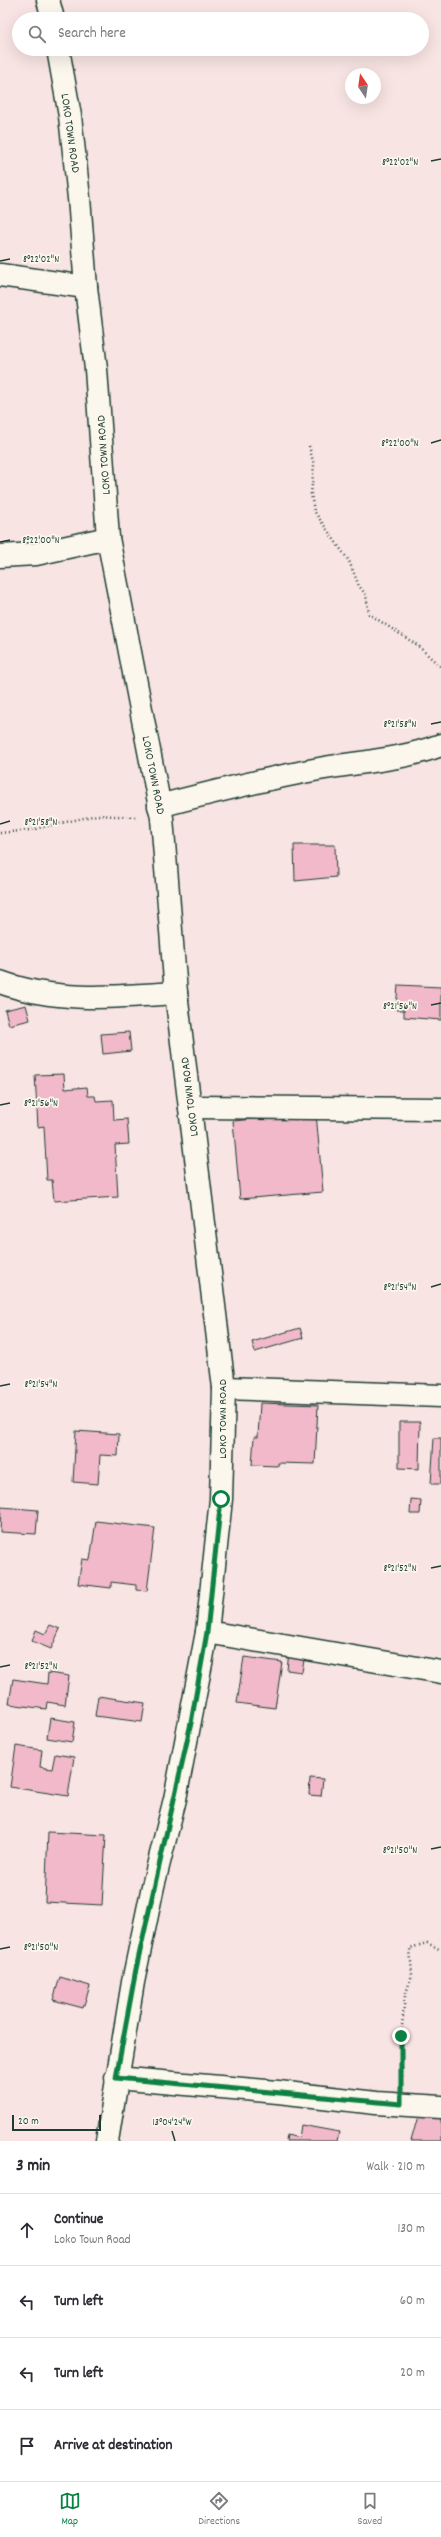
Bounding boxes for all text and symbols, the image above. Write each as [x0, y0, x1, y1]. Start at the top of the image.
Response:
search box [12, 12, 429, 56]
icon: search [26, 23, 48, 45]
text: Search here [58, 23, 126, 45]
north arrow [345, 68, 381, 104]
street label: LOKO TOWN ROAD [56, 93, 83, 174]
text: 8°22'02"N [382, 156, 418, 170]
text: 8°22'02"N [23, 253, 59, 267]
street label: LOKO TOWN ROAD [93, 415, 116, 495]
text: 8°22'00"N [381, 437, 419, 451]
text: 8°22'00"N [22, 534, 60, 548]
text: 8°21'58"N [384, 718, 417, 732]
street label: LOKO TOWN ROAD [137, 735, 168, 816]
text: 8°21'58"N [25, 816, 58, 830]
text: 8°21'56"N [383, 1000, 417, 1014]
street label: LOKO TOWN ROAD [177, 1056, 204, 1137]
text: 8°21'56"N [24, 1097, 58, 1111]
text: 8°21'54"N [383, 1281, 417, 1295]
text: 8°21'54"N [24, 1378, 58, 1392]
street label: LOKO TOWN ROAD [215, 1379, 232, 1459]
route start [212, 1490, 230, 1508]
text: 8°21'52"N [383, 1562, 417, 1576]
text: 8°21'52"N [24, 1660, 58, 1674]
text: 8°21'50"N [383, 1844, 417, 1858]
text: 8°21'50"N [24, 1941, 58, 1955]
route end [392, 2027, 410, 2045]
scale bar [12, 2113, 101, 2132]
text: 20 m [18, 2114, 39, 2130]
text: 13°04'24"W [152, 2116, 192, 2130]
text: 3 min [16, 2155, 50, 2179]
text: Walk · 210 m [367, 2158, 425, 2177]
text: Continue [54, 2209, 103, 2231]
icon: ahead [16, 2219, 38, 2241]
text: 130 m [397, 2220, 425, 2239]
text: Loko Town Road [54, 2231, 131, 2250]
icon: left [16, 2291, 38, 2313]
text: Turn left [54, 2291, 103, 2313]
text: 60 m [400, 2292, 425, 2311]
icon: left [16, 2363, 38, 2385]
text: Turn left [54, 2363, 103, 2385]
text: 20 m [400, 2364, 425, 2383]
icon: arrive [16, 2435, 38, 2457]
text: Arrive at destination [54, 2435, 172, 2457]
tab: Map [59, 2490, 81, 2530]
tab: Directions [198, 2490, 240, 2530]
tab: Saved [358, 2490, 382, 2530]

